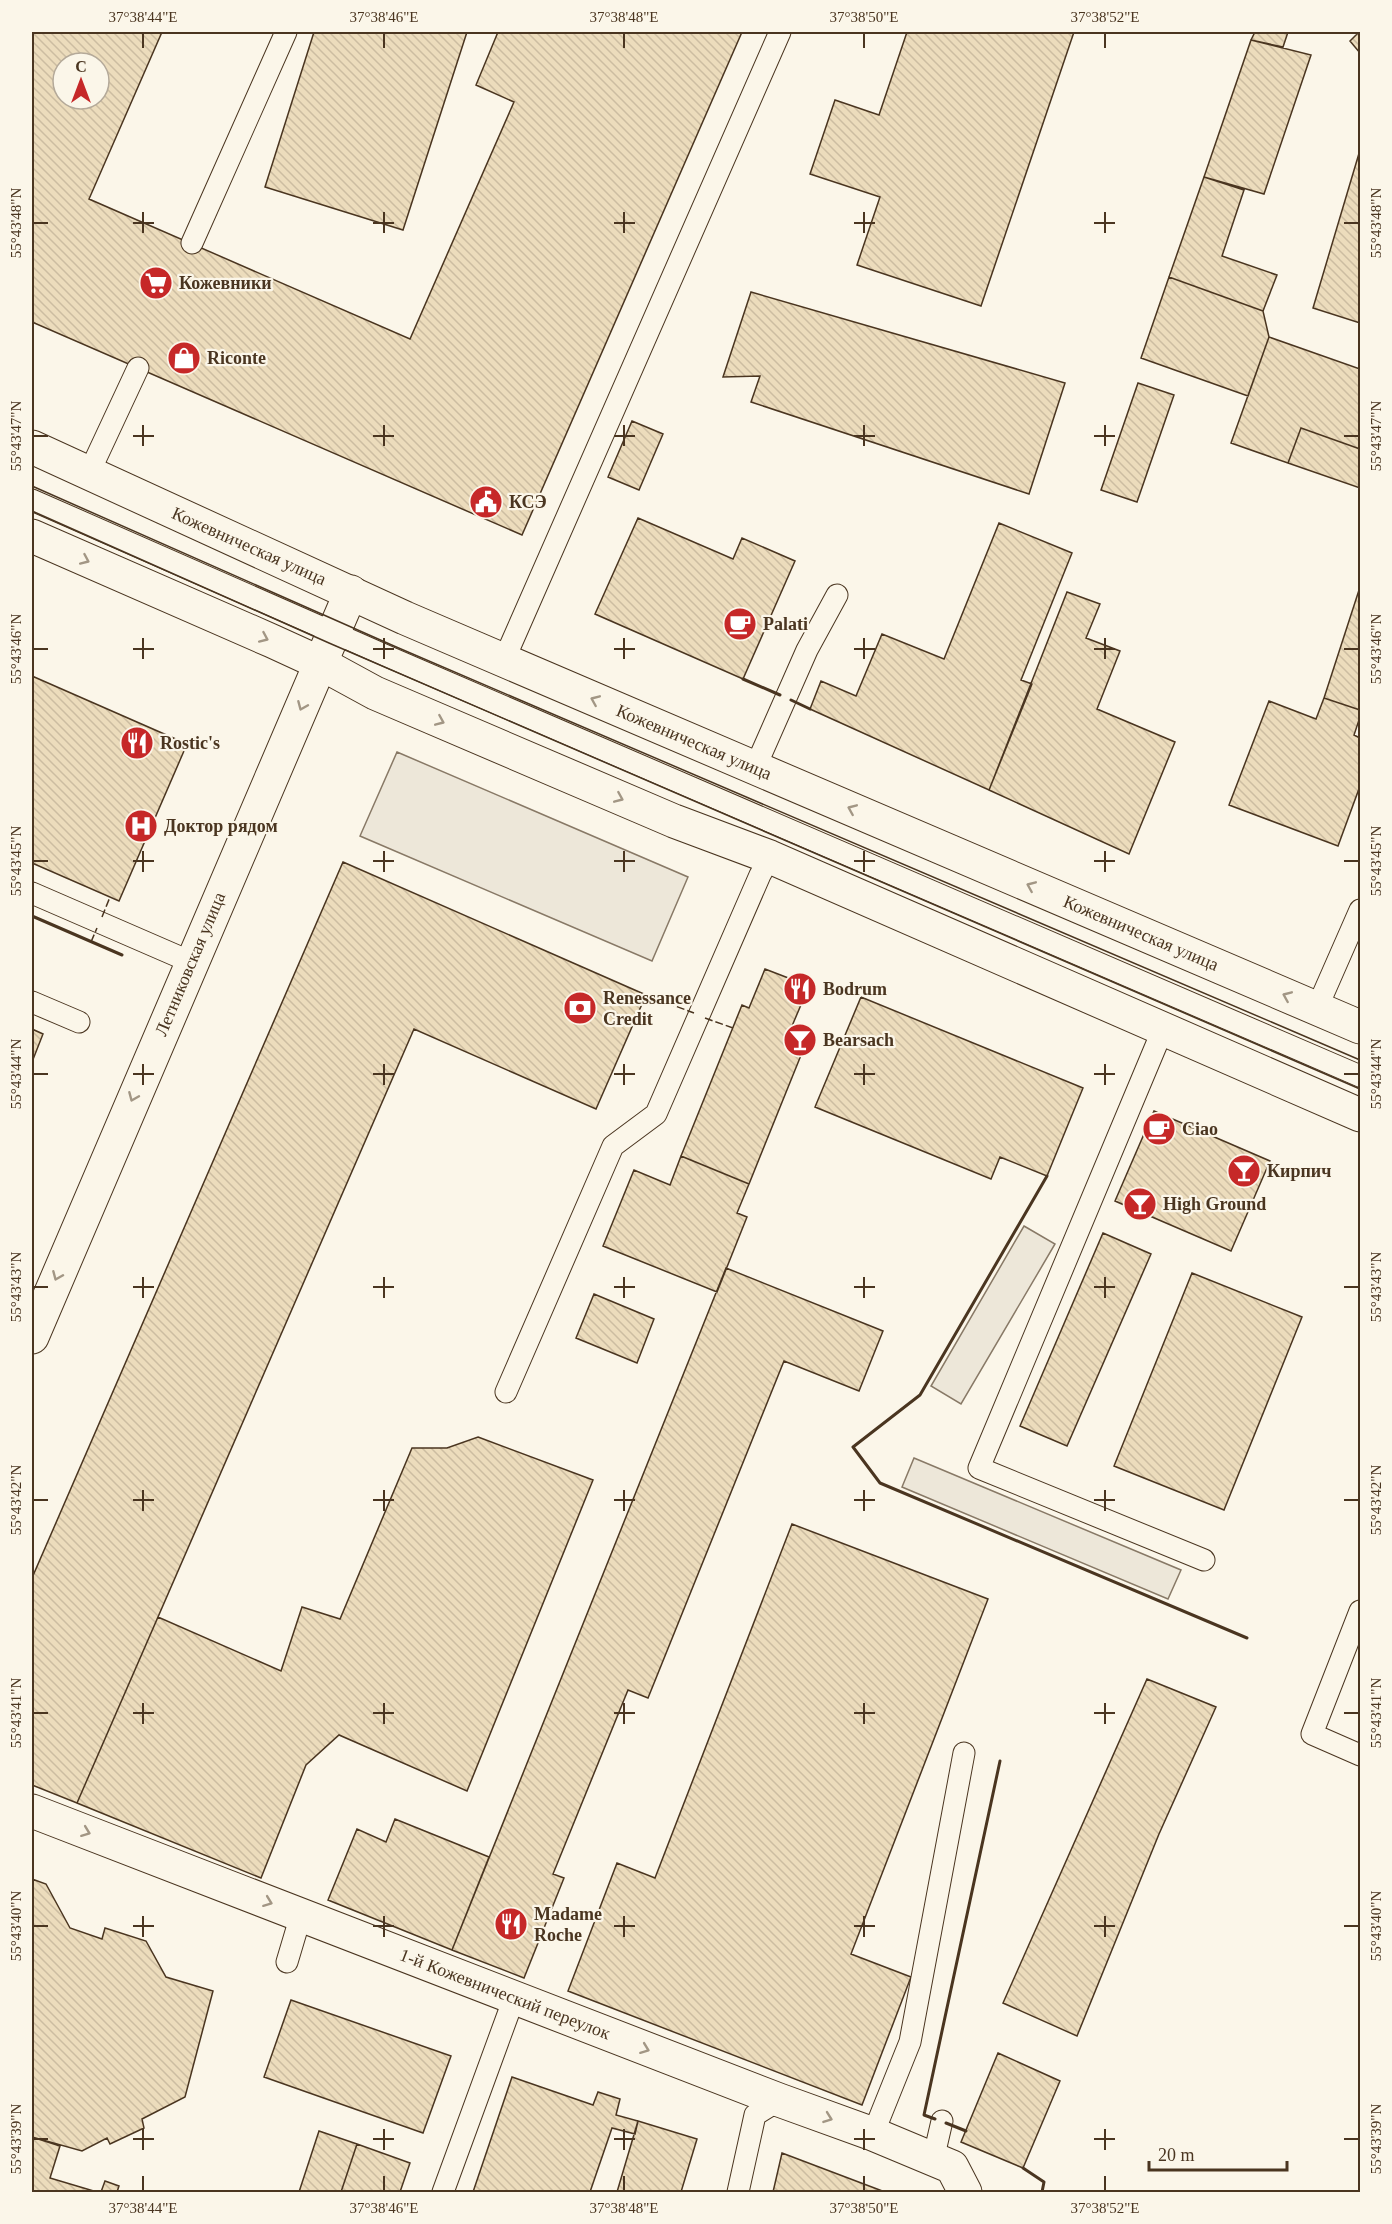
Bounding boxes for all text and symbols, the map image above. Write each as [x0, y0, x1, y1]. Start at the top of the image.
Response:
text: 37°38'44"E [109, 9, 178, 25]
text: 37°38'46"E [350, 9, 419, 25]
text: 37°38'48"E [590, 9, 659, 25]
text: 37°38'50"E [830, 9, 899, 25]
text: 37°38'52"E [1071, 9, 1140, 25]
north arrow [51, 51, 111, 111]
text: С [75, 58, 87, 75]
text: 55°43'48"N [8, 188, 24, 258]
text: 55°43'48"N [1368, 188, 1384, 258]
supermarket icon: Кожевники [138, 265, 174, 301]
place label: Кожевники [179, 273, 272, 293]
shop icon: Riconte [166, 340, 202, 376]
place label: Riconte [207, 348, 266, 368]
text: 55°43'47"N [8, 401, 24, 471]
text: 55°43'47"N [1368, 401, 1384, 471]
public building icon: КСЭ [468, 484, 504, 520]
place label: КСЭ [509, 492, 547, 512]
street label: Кожевническая улица [169, 503, 329, 589]
one-way arrow [79, 553, 90, 565]
cafe icon: Palati [722, 606, 758, 642]
text: 55°43'46"N [8, 614, 24, 684]
place label: Palati [763, 614, 808, 634]
text: 55°43'46"N [1368, 614, 1384, 684]
one-way arrow [257, 630, 268, 642]
one-way arrow [590, 695, 601, 707]
one-way arrow [297, 699, 309, 710]
street label: Кожевническая улица [613, 700, 775, 784]
one-way arrow [434, 714, 445, 726]
restaurant icon: Rostic's [119, 725, 155, 761]
place label: Rostic's [160, 733, 220, 753]
one-way arrow [613, 791, 624, 803]
one-way arrow [847, 804, 858, 816]
hospital icon: Доктор рядом [123, 808, 159, 844]
place label: Доктор рядом [164, 816, 278, 836]
text: 55°43'45"N [8, 826, 24, 896]
text: 55°43'45"N [1368, 826, 1384, 896]
one-way arrow [1026, 881, 1037, 893]
street label: Летниковская улица [151, 889, 229, 1039]
street label: Кожевническая улица [1060, 891, 1222, 975]
restaurant icon: Bodrum [782, 971, 818, 1007]
place label: Bodrum [823, 979, 887, 999]
place label: Renessance Credit [603, 988, 691, 1029]
bank icon: Renessance Credit [562, 990, 598, 1026]
one-way arrow [1283, 991, 1294, 1003]
bar icon: Bearsach [782, 1022, 818, 1058]
place label: Bearsach [823, 1030, 894, 1050]
text: 55°43'44"N [8, 1039, 24, 1109]
text: 55°43'44"N [1368, 1039, 1384, 1109]
one-way arrow [128, 1091, 140, 1102]
cafe icon: Ciao [1141, 1111, 1177, 1147]
place label: Ciao [1182, 1119, 1218, 1139]
bar icon: Кирпич [1226, 1153, 1262, 1189]
place label: Кирпич [1267, 1161, 1331, 1181]
bar icon: High Ground [1122, 1186, 1158, 1222]
place label: High Ground [1163, 1194, 1266, 1214]
text: 55°43'43"N [8, 1252, 24, 1322]
text: 55°43'43"N [1368, 1252, 1384, 1322]
one-way arrow [52, 1270, 64, 1281]
text: 55°43'42"N [8, 1465, 24, 1535]
text: 55°43'42"N [1368, 1465, 1384, 1535]
text: 55°43'41"N [8, 1678, 24, 1748]
text: 55°43'41"N [1368, 1678, 1384, 1748]
one-way arrow [80, 1825, 91, 1837]
text: 55°43'40"N [8, 1891, 24, 1961]
text: 55°43'40"N [1368, 1891, 1384, 1961]
one-way arrow [262, 1895, 273, 1908]
place label: Madame Roche [534, 1904, 602, 1945]
restaurant icon: Madame Roche [493, 1906, 529, 1942]
street label: 1-й Кожевнический переулок [397, 1945, 613, 2044]
one-way arrow [640, 2041, 650, 2054]
text: 55°43'39"N [8, 2104, 24, 2174]
text: 55°43'39"N [1368, 2104, 1384, 2174]
one-way arrow [822, 2110, 833, 2123]
scale bar [1149, 2134, 1287, 2172]
text: 20 m [1158, 2145, 1195, 2165]
text: 37°38'44"E [109, 2200, 178, 2216]
text: 37°38'46"E [350, 2200, 419, 2216]
text: 37°38'48"E [590, 2200, 659, 2216]
text: 37°38'50"E [830, 2200, 899, 2216]
text: 37°38'52"E [1071, 2200, 1140, 2216]

